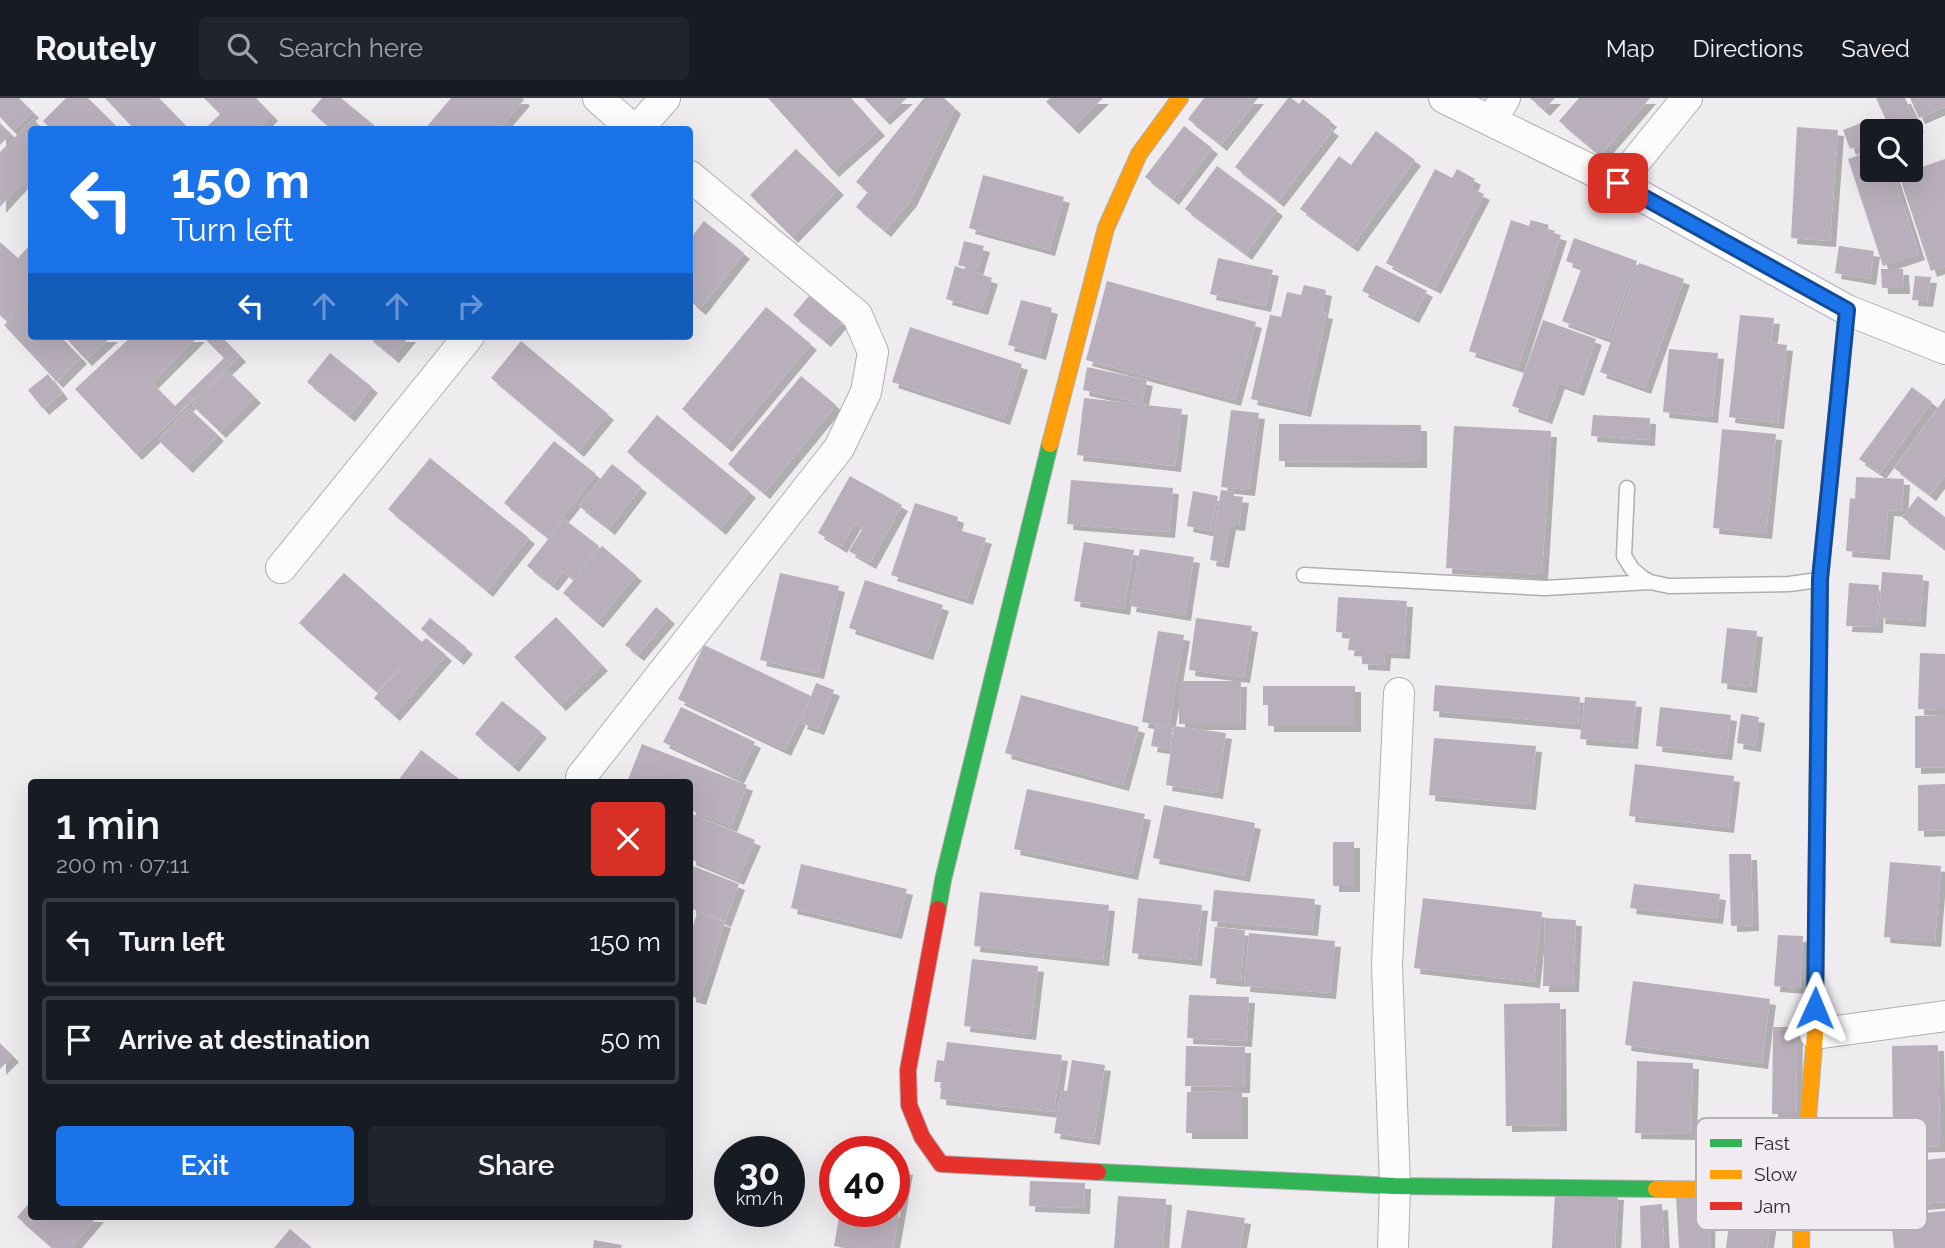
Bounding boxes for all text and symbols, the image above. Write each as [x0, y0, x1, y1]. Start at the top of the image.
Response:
search box [199, 17, 689, 80]
text: Routely [35, 29, 157, 68]
icon: search [223, 29, 261, 67]
text: Search here [279, 33, 423, 63]
text: Map [1606, 34, 1655, 63]
text: Directions [1693, 34, 1803, 63]
text: Saved [1841, 34, 1910, 63]
map controls [1860, 119, 1923, 182]
button: search [1860, 119, 1923, 182]
text: 150 m [171, 152, 310, 209]
pin [1588, 153, 1648, 213]
icon: left [56, 154, 147, 245]
icon: arrive [1599, 164, 1637, 202]
text: Turn left [171, 211, 293, 248]
icon: left [232, 287, 270, 325]
icon: ahead [305, 287, 343, 325]
icon: ahead [378, 287, 416, 325]
icon: right [451, 287, 489, 325]
text: 1 min [56, 800, 160, 849]
button: close [591, 802, 665, 876]
text: 200 m · 07:11 [56, 851, 189, 878]
icon: left [60, 923, 98, 961]
text: Turn left [119, 927, 225, 957]
text: 150 m [589, 927, 661, 957]
position arrow [1778, 971, 1852, 1045]
icon: arrive [60, 1021, 98, 1059]
text: Arrive at destination [119, 1025, 370, 1055]
text: 50 m [600, 1025, 661, 1055]
legend [1696, 1118, 1927, 1230]
button: Exit [56, 1126, 354, 1206]
button: Share [368, 1126, 665, 1206]
text: Fast [1754, 1132, 1790, 1154]
speed limit sign: 40 [819, 1136, 910, 1227]
text: 30 [739, 1152, 780, 1193]
text: Slow [1754, 1163, 1798, 1185]
text: km/h [736, 1188, 783, 1209]
text: Jam [1754, 1195, 1791, 1217]

